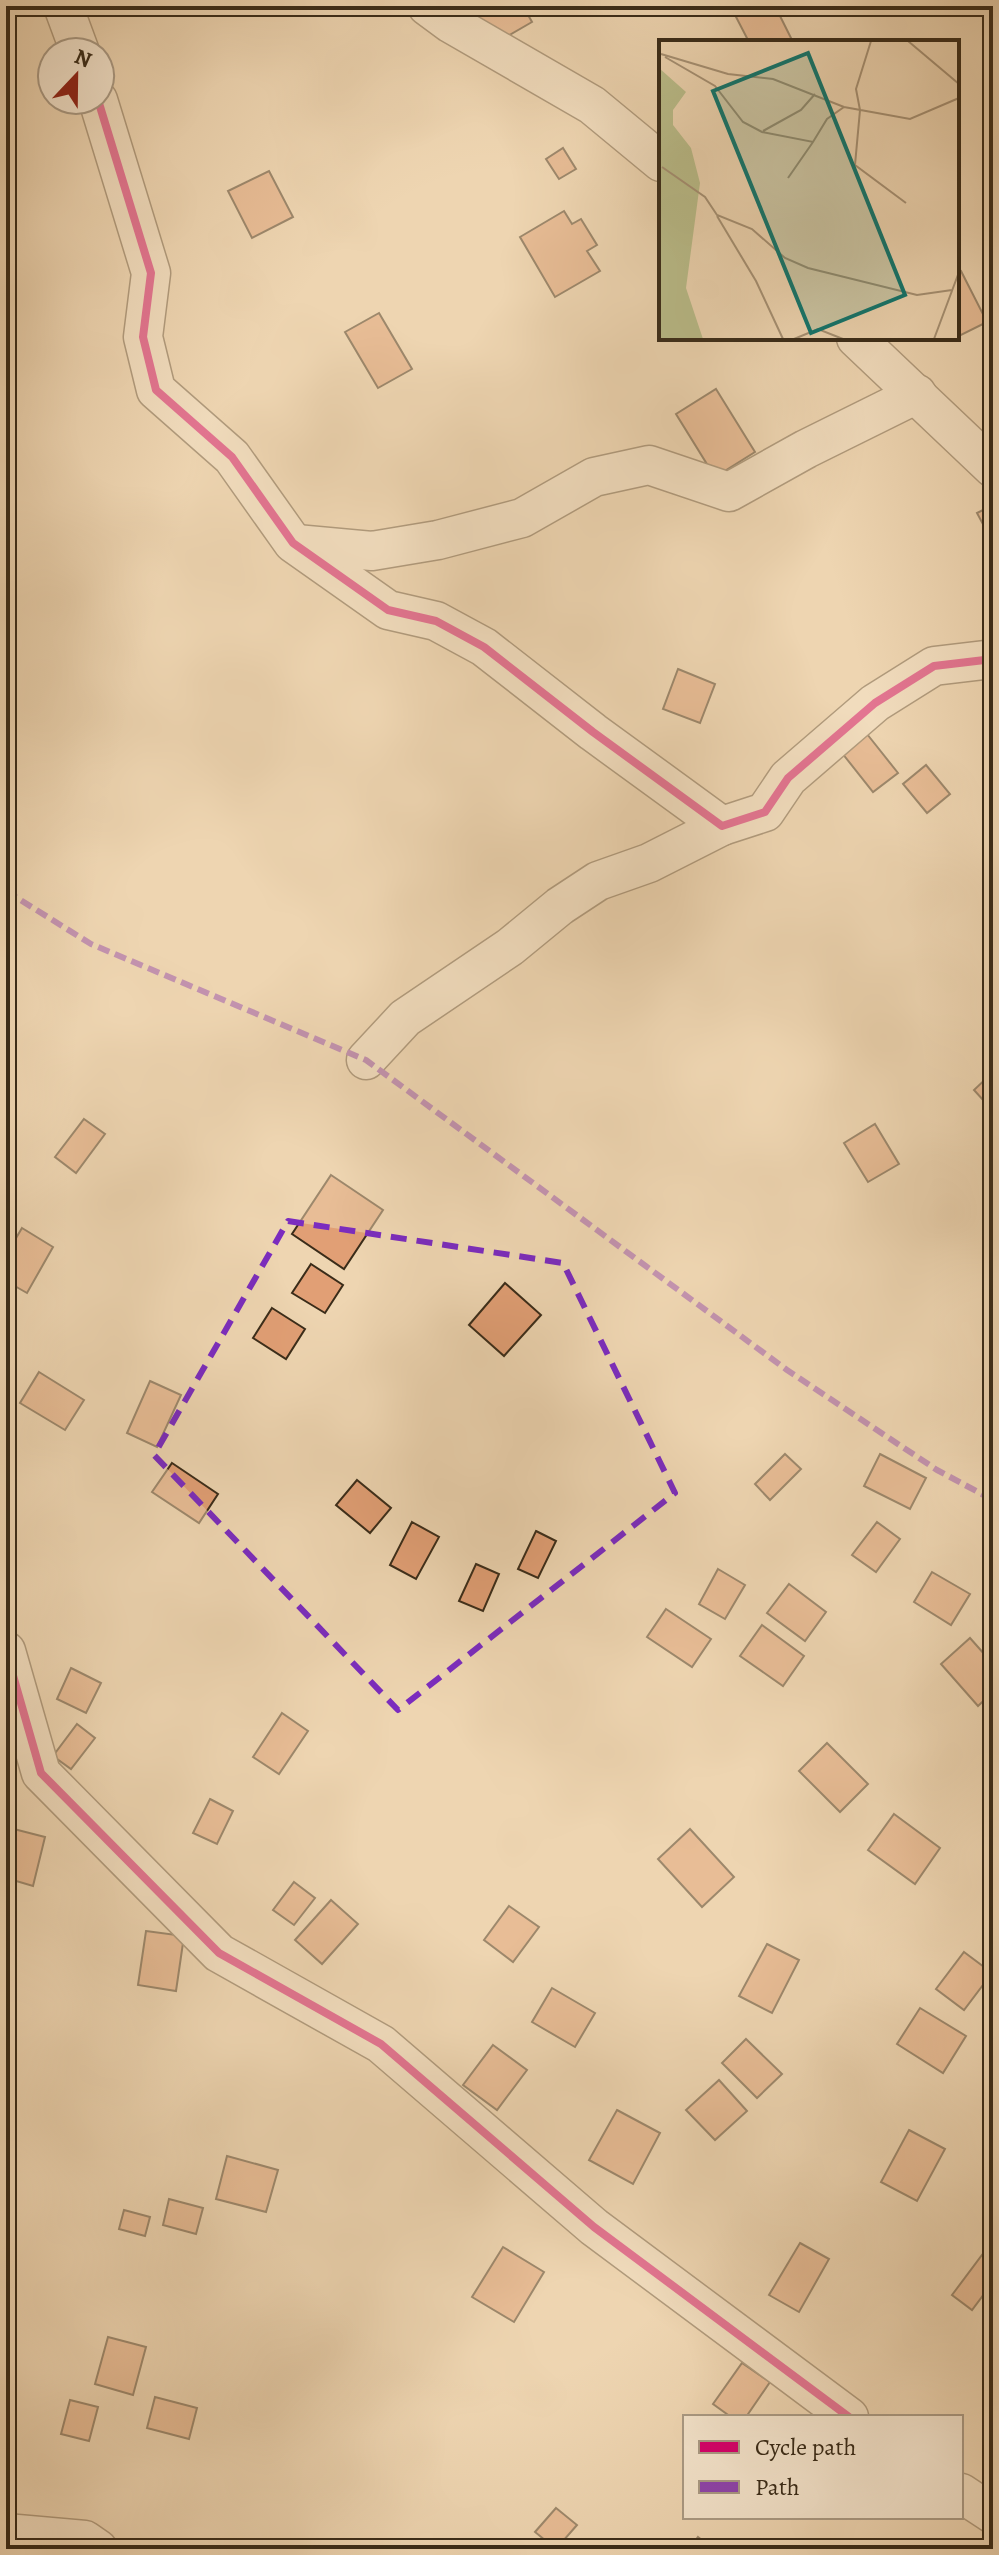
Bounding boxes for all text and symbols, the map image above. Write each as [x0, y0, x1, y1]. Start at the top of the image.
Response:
north arrow [36, 36, 116, 116]
inset map [659, 40, 959, 340]
text: N [70, 41, 96, 75]
legend [683, 2415, 963, 2519]
text: Cycle path [755, 2431, 856, 2463]
text: Path [755, 2471, 800, 2503]

